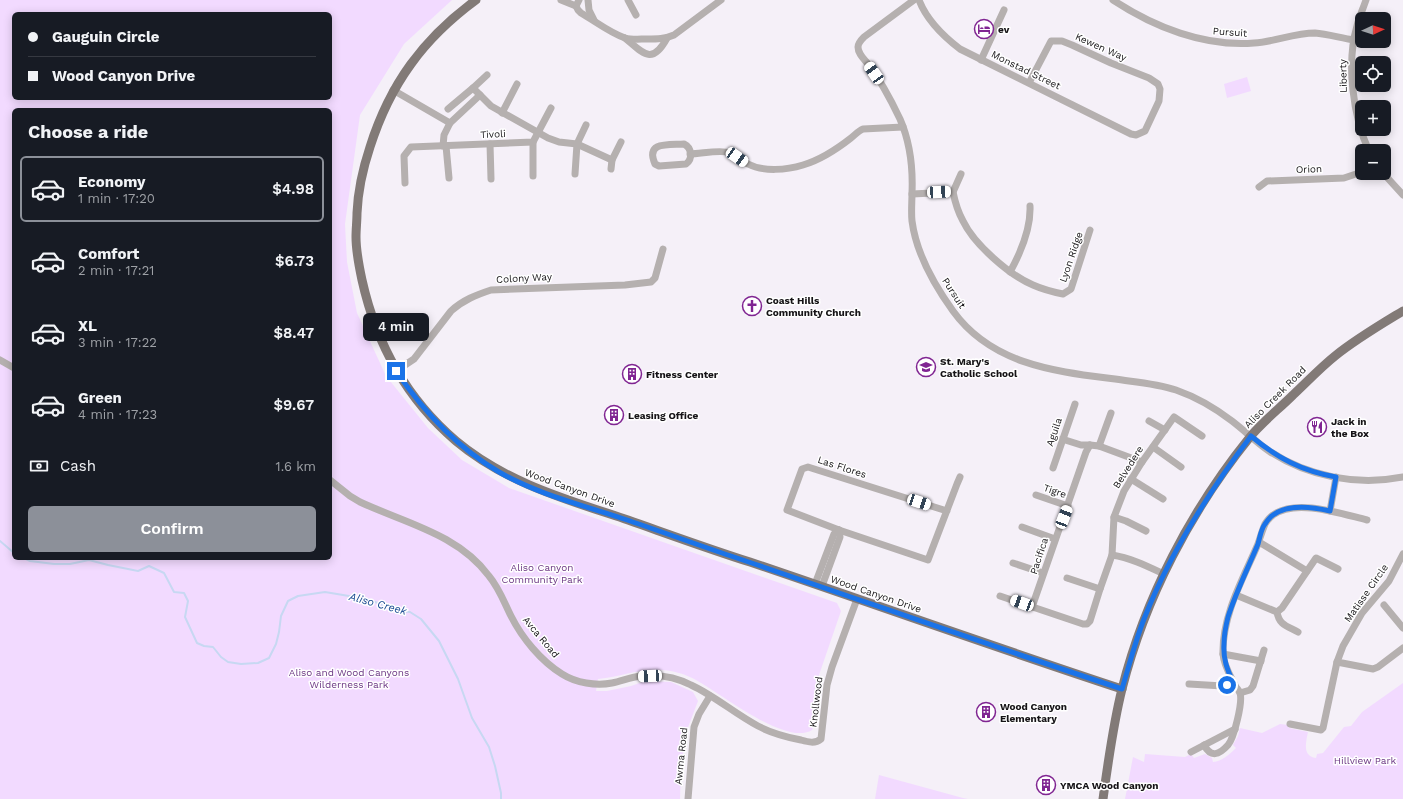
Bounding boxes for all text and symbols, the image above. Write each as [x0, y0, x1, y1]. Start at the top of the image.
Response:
north arrow [1355, 12, 1391, 48]
map controls [1355, 12, 1391, 180]
hotel icon: ev [973, 18, 995, 40]
place label: ev [998, 24, 1010, 35]
street label: Pursuit [1212, 25, 1248, 39]
text: Gauguin Circle [52, 28, 160, 46]
street label: Kewen Way [1074, 31, 1129, 64]
street label: Monstad Street [990, 48, 1063, 92]
button: locate [1355, 56, 1391, 92]
street label: Liberty [1337, 58, 1349, 93]
car [862, 60, 886, 86]
text: Wood Canyon Drive [52, 67, 195, 85]
button: + [1355, 100, 1391, 136]
text: Choose a ride [28, 121, 148, 142]
street label: Tivoli [480, 128, 506, 140]
button: − [1355, 144, 1391, 180]
car [724, 145, 750, 169]
street label: Orion [1296, 163, 1322, 175]
icon: car [30, 171, 66, 207]
text: Economy [78, 173, 145, 191]
text: $4.98 [272, 180, 314, 198]
car [927, 185, 951, 199]
text: 1 min · 17:20 [78, 191, 155, 206]
street label: Lyon Ridge [1057, 230, 1085, 284]
icon: car [30, 243, 66, 279]
text: Comfort [78, 245, 139, 263]
text: $6.73 [275, 252, 314, 270]
text: 2 min · 17:21 [78, 263, 154, 278]
street label: Colony Way [496, 271, 553, 285]
street label: Pursuit [940, 276, 968, 311]
church icon: Coast Hills Community Church [741, 295, 763, 317]
place label: Coast Hills Community Church [766, 295, 861, 318]
callout: 4 min [363, 313, 429, 341]
icon: car [30, 315, 66, 351]
text: XL [78, 317, 97, 335]
text: 4 min [378, 319, 414, 334]
text: $8.47 [273, 324, 314, 342]
text: 3 min · 17:22 [78, 335, 157, 350]
school or university icon: St. Mary's Catholic School [915, 356, 937, 378]
place label: St. Mary's Catholic School [940, 356, 1018, 379]
route end [387, 362, 405, 380]
building icon: Fitness Center [621, 363, 643, 385]
street label: Aliso Creek Road [1242, 364, 1308, 430]
place label: Fitness Center [646, 369, 719, 380]
icon: car [30, 387, 66, 423]
text: Green [78, 389, 122, 407]
text: $9.67 [273, 396, 314, 414]
building icon: Leasing Office [603, 404, 625, 426]
text: 4 min · 17:23 [78, 407, 157, 422]
place label: Leasing Office [628, 410, 699, 421]
street label: Aguila [1044, 416, 1064, 448]
restaurant icon: Jack in the Box [1306, 416, 1328, 438]
place label: Jack in the Box [1331, 416, 1369, 439]
street label: Belvedere [1111, 444, 1145, 490]
street label: Las Flores [816, 454, 868, 480]
icon: cash [28, 455, 50, 477]
text: Cash [60, 457, 96, 475]
text: 1.6 km [276, 459, 316, 474]
street label: Wood Canyon Drive [523, 467, 617, 510]
street label: Tigre [1042, 482, 1068, 500]
car [906, 493, 932, 511]
car [1054, 504, 1074, 530]
button: Confirm [28, 506, 316, 552]
street label: Pacifica [1028, 536, 1050, 576]
park label: Aliso Canyon Community Park [502, 562, 583, 585]
street label: Matisse Circle [1342, 562, 1390, 624]
street label: Wood Canyon Drive [829, 573, 923, 615]
water label: Aliso Creek [347, 590, 409, 618]
car [1009, 593, 1035, 613]
street label: Avca Road [521, 614, 561, 660]
park label: Aliso and Wood Canyons Wilderness Park [289, 667, 409, 690]
car [638, 669, 662, 683]
street label: Knollwood [807, 676, 825, 728]
route start [1218, 676, 1236, 694]
building icon: Wood Canyon Elementary [975, 701, 997, 723]
place label: Wood Canyon Elementary [1000, 701, 1067, 724]
street label: Awma Road [673, 727, 689, 785]
park label: Hillview Park [1334, 755, 1397, 766]
building icon: YMCA Wood Canyon [1035, 774, 1057, 796]
place label: YMCA Wood Canyon [1060, 780, 1159, 791]

